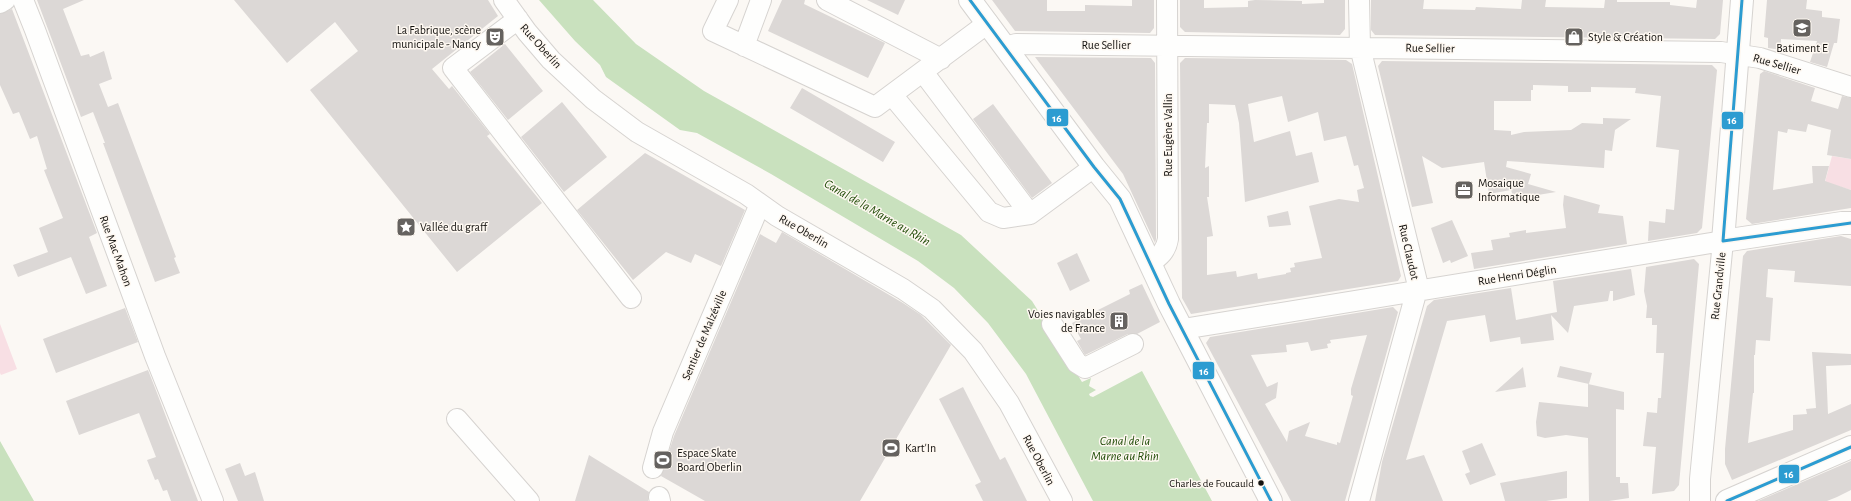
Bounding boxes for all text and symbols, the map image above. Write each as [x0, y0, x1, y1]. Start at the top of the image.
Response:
school or university icon: Batiment E [1791, 17, 1813, 39]
street label: Rue Oberlin [518, 21, 564, 71]
place label: La Fabrique, scène municipale - Nancy [392, 24, 481, 51]
theatre icon: La Fabrique, scène municipale - Nancy [484, 26, 506, 48]
shop icon: Style & Création [1563, 26, 1585, 48]
place label: Style & Création [1588, 31, 1663, 44]
street label: Rue Sellier [1081, 39, 1131, 51]
street label: Rue Sellier [1405, 42, 1455, 54]
place label: Batiment E [1776, 42, 1828, 54]
street label: Rue Sellier [1752, 51, 1802, 77]
street label: Rue Eugène Vallin [1162, 93, 1174, 177]
line badge: 16 [1046, 108, 1069, 127]
line badge: 16 [1721, 111, 1744, 130]
text: 16 [1052, 113, 1062, 124]
text: 16 [1727, 115, 1737, 126]
water label: Canal de la Marne au Rhin [822, 177, 932, 249]
place label: Mosaique Informatique [1478, 177, 1540, 203]
office icon: Mosaique Informatique [1453, 179, 1475, 201]
street label: Rue Oberlin [777, 212, 831, 250]
street label: Rue Mac Mahon [98, 214, 134, 288]
place icon: Vallée du graff [395, 216, 417, 238]
place label: Vallée du graff [420, 221, 489, 233]
street label: Rue Claudot [1397, 223, 1421, 281]
street label: Rue Grandville [1708, 252, 1728, 320]
street label: Rue Henri Déglin [1477, 263, 1557, 287]
street label: Sentier de Malzéville [680, 288, 728, 382]
place label: Voies navigables de France [1028, 308, 1105, 334]
building icon: Voies navigables de France [1108, 310, 1130, 332]
line badge: 16 [1192, 361, 1215, 380]
text: 16 [1199, 366, 1209, 377]
street label: Rue Oberlin [1021, 433, 1057, 487]
water label: Canal de la Marne au Rhin [1091, 435, 1159, 463]
sports icon: Kart'In [880, 437, 902, 459]
place label: Kart'In [905, 442, 936, 454]
place label: Espace Skate Board Oberlin [677, 447, 742, 473]
sports icon: Espace Skate Board Oberlin [652, 449, 674, 471]
line badge: 16 [1778, 464, 1800, 484]
text: 16 [1784, 469, 1794, 480]
place label: Charles de Foucauld [1169, 478, 1254, 489]
marker: Charles de Foucauld [1256, 478, 1266, 488]

